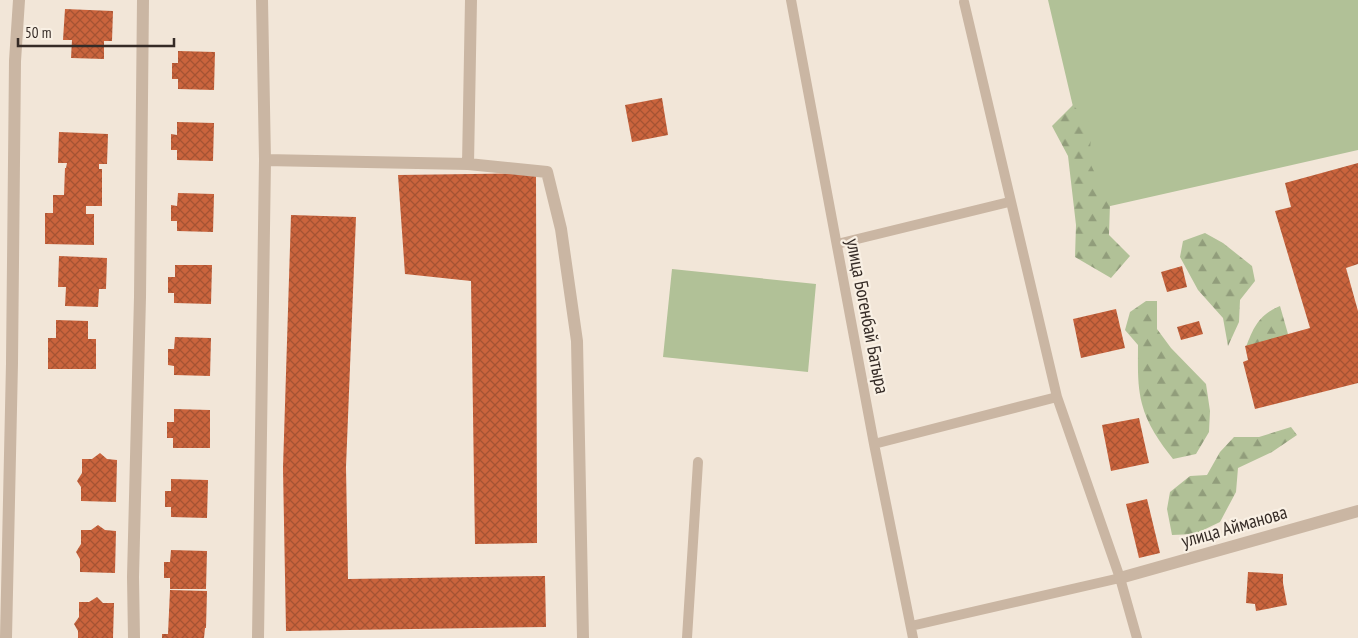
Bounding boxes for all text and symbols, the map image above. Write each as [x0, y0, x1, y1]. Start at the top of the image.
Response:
scale bar [18, 15, 174, 47]
text: 50 m [25, 23, 51, 42]
street label: улица Богенбай Батыра [841, 236, 895, 396]
street label: улица Айманова [1178, 499, 1290, 553]

